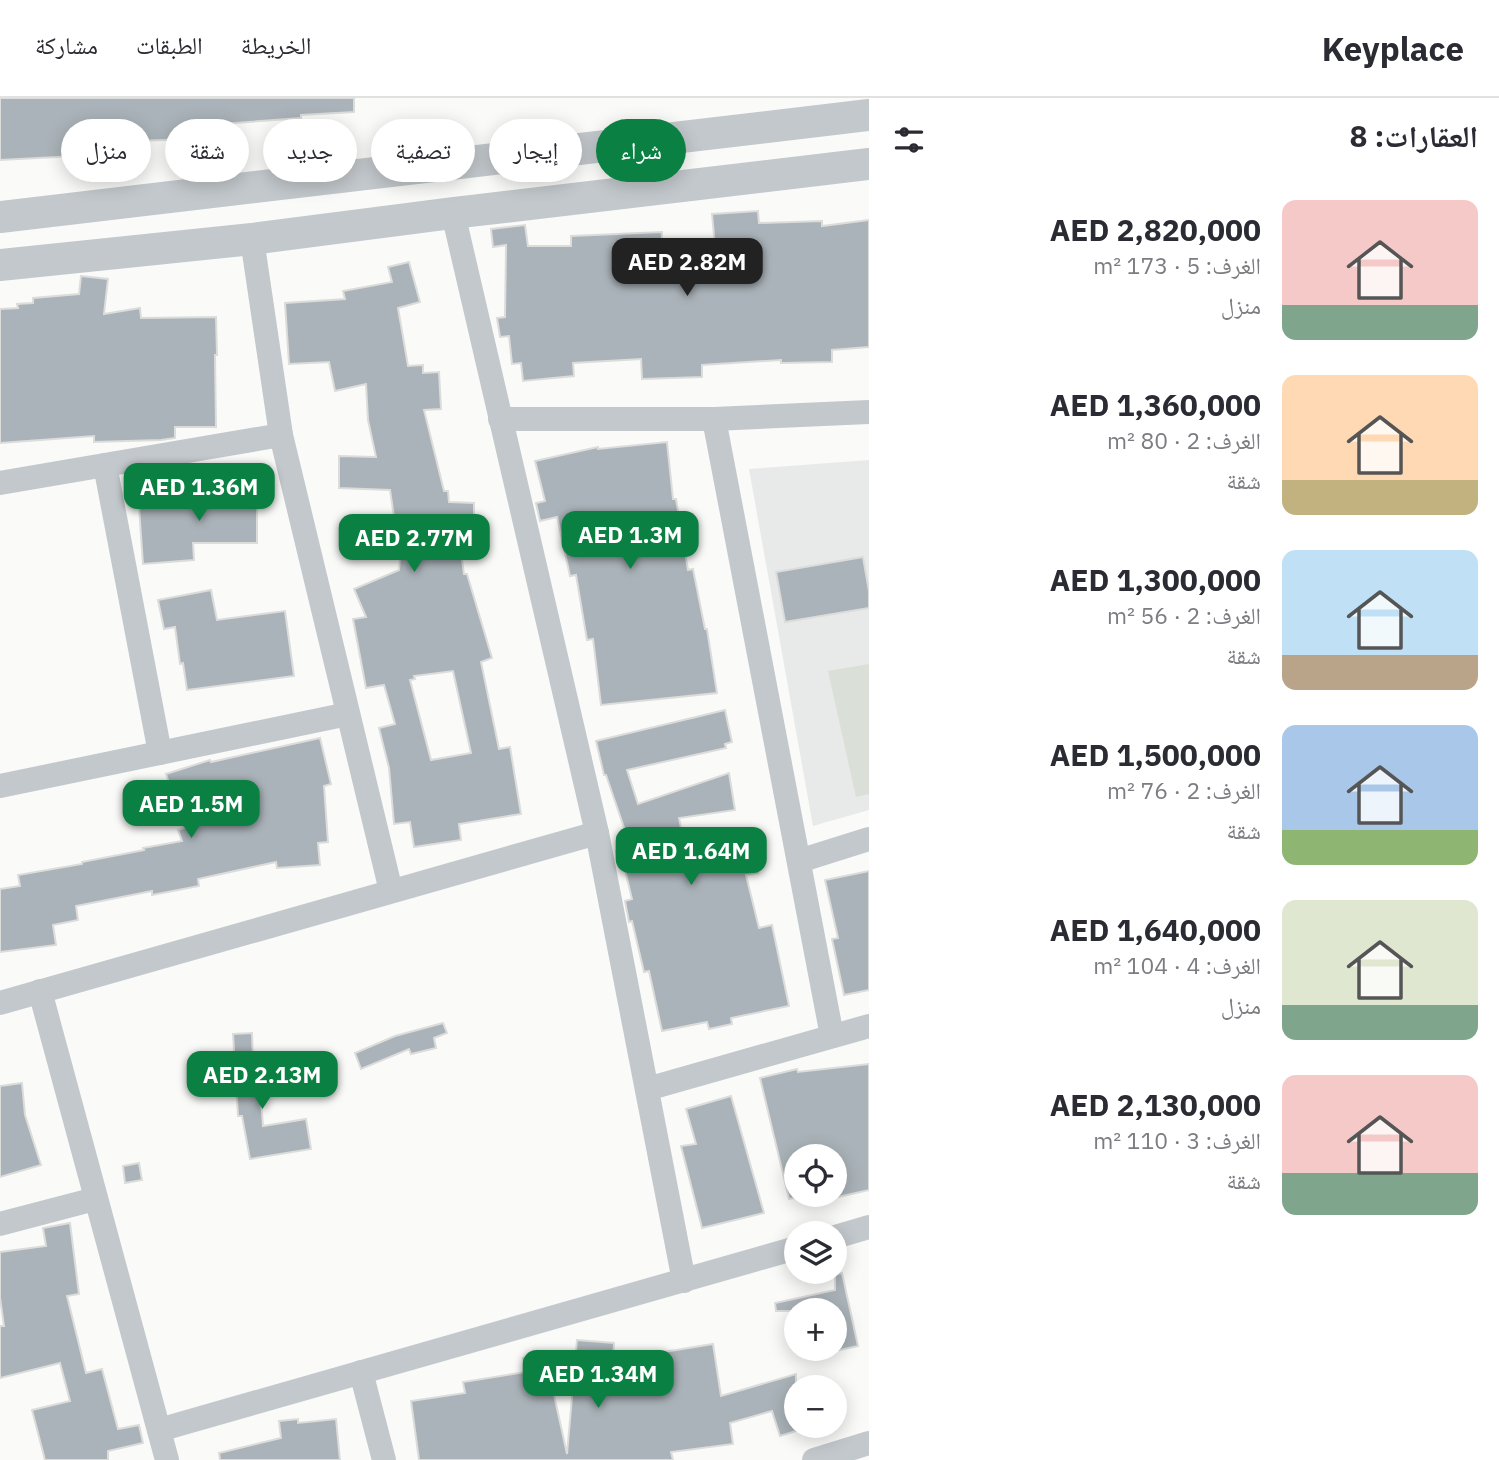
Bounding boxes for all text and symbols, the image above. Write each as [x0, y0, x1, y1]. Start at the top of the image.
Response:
text: Keyplace [1322, 27, 1464, 70]
text: مشاركة [35, 29, 98, 61]
text: الطبقات [136, 29, 203, 61]
text: الخريطة [241, 29, 311, 61]
text: العقارات: 8 [1350, 116, 1478, 155]
chip: منزل [61, 119, 151, 182]
chip: شقة [165, 119, 249, 182]
chip: جديد [263, 119, 357, 182]
chip: تصفية [371, 119, 475, 182]
chip: إيجار [489, 119, 582, 182]
chip: شراء [596, 119, 686, 182]
icon: filters [890, 121, 928, 159]
text: AED 2,820,000 [1050, 210, 1261, 249]
icon: home [1338, 228, 1422, 312]
pin: AED 2.82M [607, 238, 767, 298]
text: AED 2.82M [628, 246, 746, 276]
text: الغرف: 5 · 173 m² [1093, 250, 1261, 280]
text: منزل [1221, 290, 1261, 320]
text: AED 1,360,000 [1050, 385, 1261, 424]
icon: home [1338, 403, 1422, 487]
text: الغرف: 2 · 80 m² [1107, 425, 1261, 455]
pin: AED 1.36M [119, 464, 279, 523]
text: شقة [1227, 465, 1261, 495]
text: AED 1.36M [140, 471, 258, 501]
pin: AED 1.3M [558, 512, 702, 571]
pin: AED 2.77M [334, 514, 494, 574]
text: AED 1.3M [578, 519, 682, 549]
text: AED 2.77M [355, 522, 473, 552]
text: AED 1,300,000 [1050, 560, 1261, 599]
icon: home [1338, 578, 1422, 662]
text: الغرف: 2 · 56 m² [1107, 600, 1261, 630]
text: شقة [1227, 640, 1261, 670]
text: AED 1,500,000 [1050, 735, 1261, 774]
icon: home [1338, 753, 1422, 837]
text: الغرف: 2 · 76 m² [1107, 775, 1261, 805]
pin: AED 1.5M [119, 780, 263, 840]
text: AED 1.5M [139, 788, 243, 818]
text: شقة [1227, 815, 1261, 845]
pin: AED 1.64M [611, 828, 771, 887]
text: AED 1.64M [632, 835, 750, 865]
text: AED 1,640,000 [1050, 910, 1261, 949]
icon: home [1338, 928, 1422, 1012]
text: الغرف: 4 · 104 m² [1093, 950, 1261, 980]
text: منزل [1221, 990, 1261, 1020]
pin: AED 2.13M [182, 1052, 342, 1111]
text: AED 2.13M [203, 1059, 321, 1089]
text: AED 2,130,000 [1050, 1085, 1261, 1124]
icon: home [1338, 1103, 1422, 1187]
text: الغرف: 3 · 110 m² [1093, 1125, 1261, 1155]
map controls [784, 1144, 847, 1438]
button: locate [784, 1144, 847, 1207]
text: شقة [1227, 1165, 1261, 1195]
button: layers [784, 1221, 847, 1284]
button: + [784, 1298, 847, 1361]
pin: AED 1.34M [518, 1350, 678, 1410]
text: AED 1.34M [539, 1358, 657, 1388]
button: − [784, 1375, 847, 1438]

